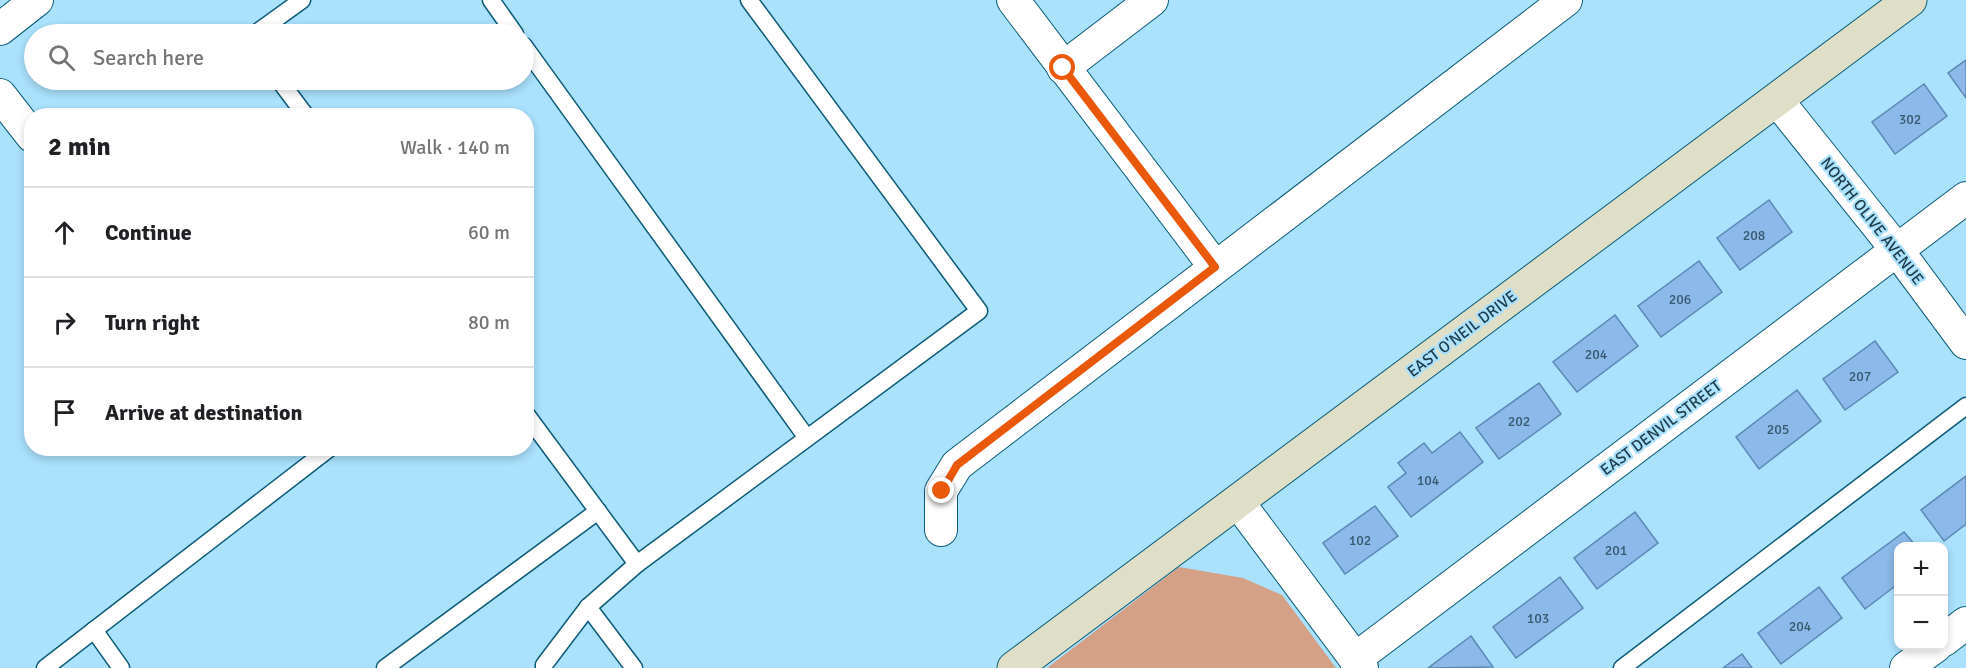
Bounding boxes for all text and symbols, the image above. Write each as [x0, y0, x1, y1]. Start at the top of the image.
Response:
search box [24, 24, 534, 90]
icon: search [45, 41, 78, 74]
text: Search here [93, 44, 204, 71]
route start [1049, 54, 1075, 80]
house number: 302 [1899, 111, 1921, 128]
text: 2 min [48, 131, 111, 163]
text: Walk · 140 m [400, 135, 510, 160]
street label: NORTH OLIVE AVENUE [1816, 153, 1928, 289]
icon: ahead [48, 216, 81, 249]
text: Continue [105, 219, 192, 246]
text: 60 m [468, 220, 510, 245]
house number: 208 [1743, 227, 1765, 244]
street label: EAST O'NEIL DRIVE [1403, 286, 1521, 382]
house number: 206 [1669, 291, 1691, 308]
icon: right [48, 306, 81, 339]
text: Turn right [105, 309, 200, 336]
text: 80 m [468, 310, 510, 335]
house number: 204 [1585, 346, 1608, 363]
house number: 207 [1849, 368, 1871, 385]
street label: EAST DENVIL STREET [1596, 376, 1726, 480]
icon: arrive [48, 396, 81, 429]
text: Arrive at destination [105, 399, 302, 426]
house number: 202 [1508, 413, 1530, 430]
house number: 205 [1767, 421, 1789, 438]
house number: 104 [1417, 472, 1440, 489]
route end [928, 477, 954, 503]
house number: 102 [1349, 532, 1371, 549]
house number: 201 [1605, 542, 1627, 559]
map controls [1894, 542, 1948, 650]
button: + [1894, 542, 1948, 596]
button: − [1894, 596, 1948, 650]
house number: 103 [1527, 610, 1549, 627]
house number: 204 [1789, 618, 1812, 635]

